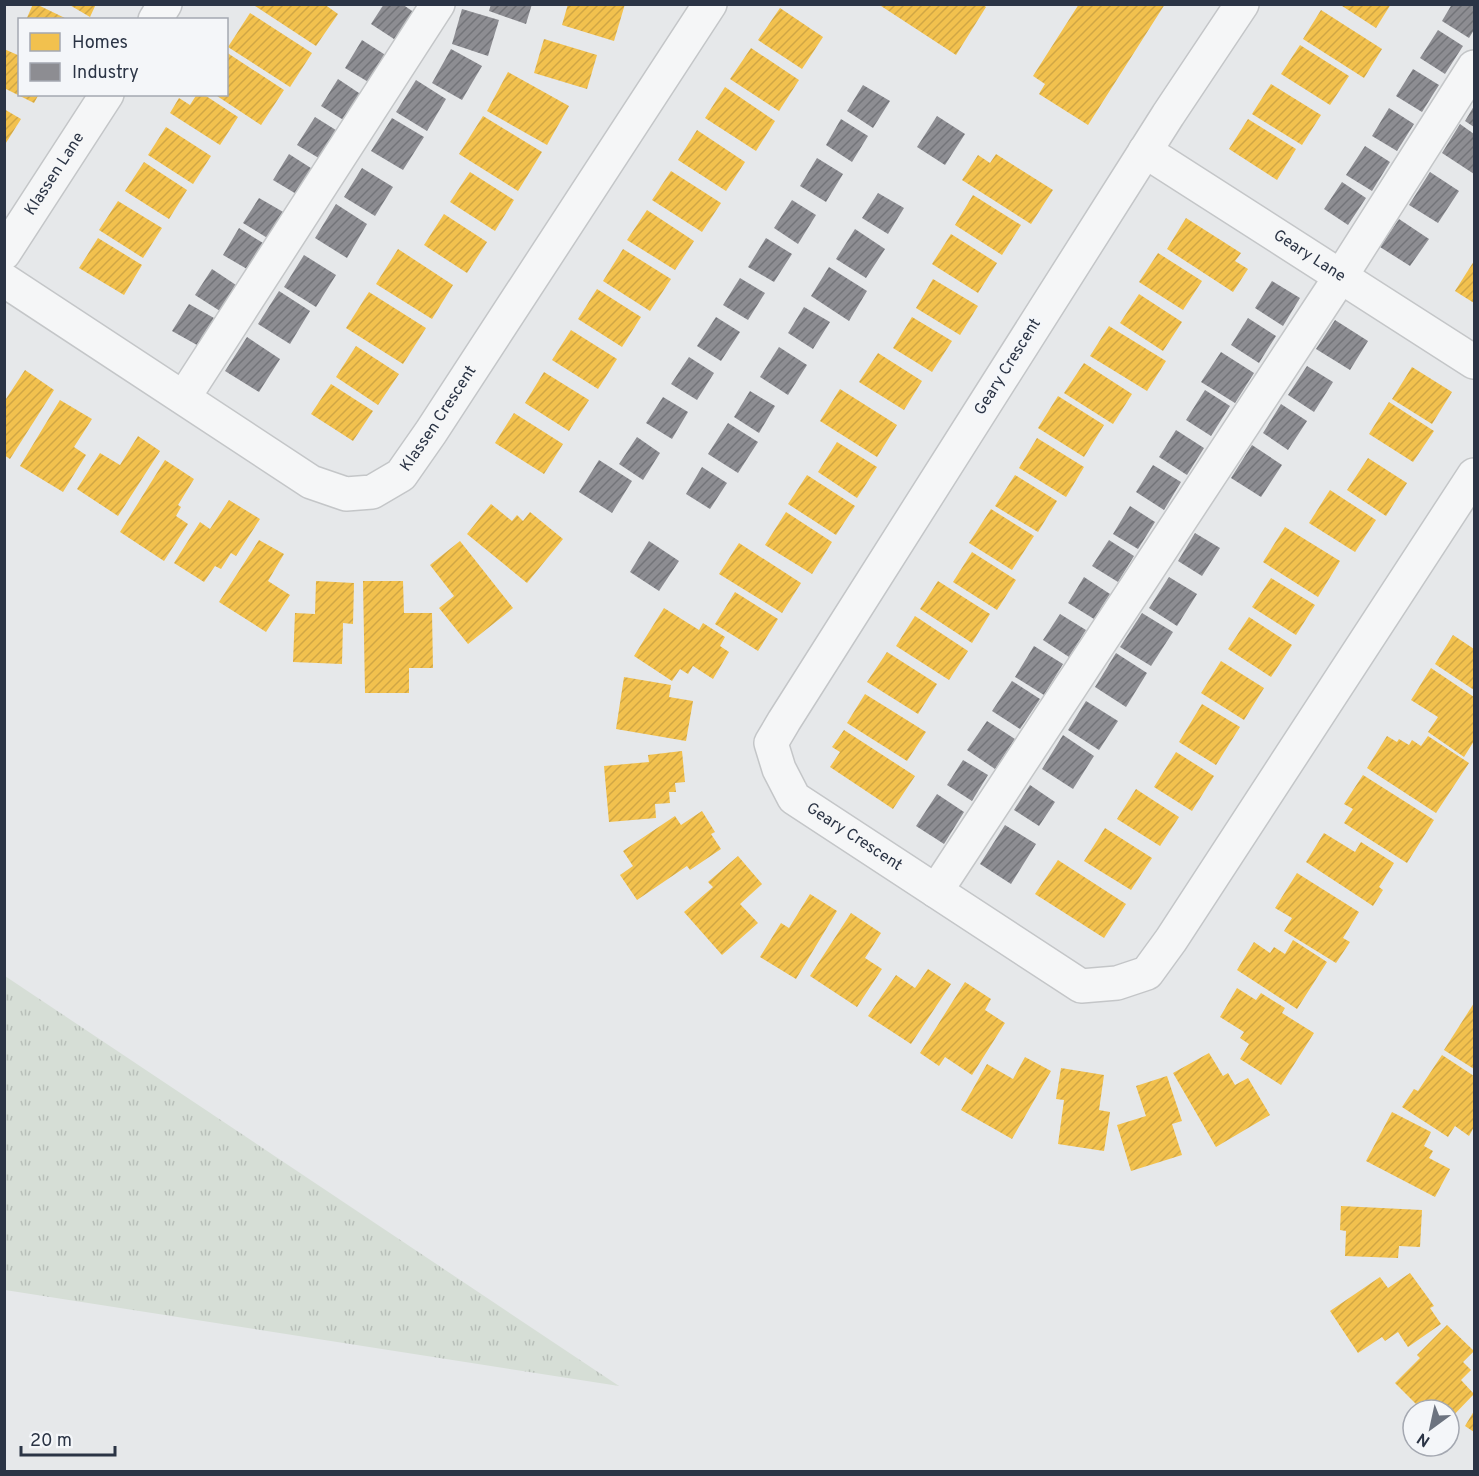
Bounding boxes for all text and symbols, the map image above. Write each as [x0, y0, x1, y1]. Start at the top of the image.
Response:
legend [18, 18, 228, 96]
text: Homes [72, 32, 128, 55]
text: Industry [72, 62, 139, 85]
street label: Klassen Lane [21, 129, 89, 219]
street label: Geary Lane [1269, 226, 1349, 287]
street label: Geary Crescent [970, 315, 1046, 419]
street label: Klassen Crescent [396, 362, 481, 476]
street label: Geary Crescent [802, 799, 906, 876]
north arrow [1401, 1398, 1461, 1458]
scale bar [21, 1419, 116, 1457]
text: N [1414, 1427, 1434, 1450]
text: 20 m [30, 1430, 72, 1453]

